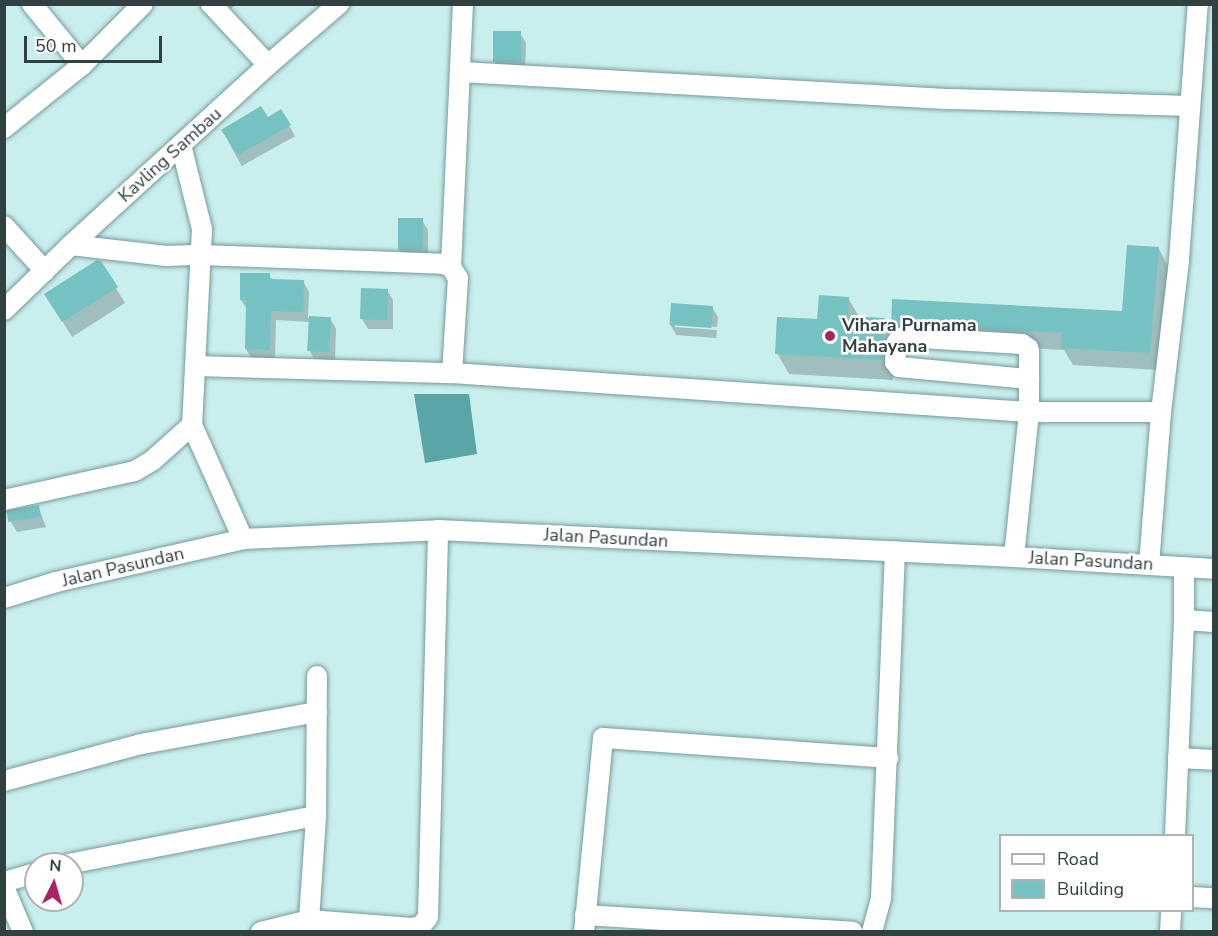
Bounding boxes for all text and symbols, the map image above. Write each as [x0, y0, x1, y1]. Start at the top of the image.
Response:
scale bar [27, 24, 165, 62]
text: 50 m [35, 34, 77, 58]
street label: Kavling Sambau [114, 103, 226, 207]
place label: Vihara Purnama Mahayana [842, 315, 977, 358]
marker: Vihara Purnama Mahayana [823, 329, 837, 343]
street label: Jalan Pasundan [543, 524, 669, 552]
street label: Jalan Pasundan [60, 542, 186, 592]
street label: Jalan Pasundan [1028, 547, 1154, 575]
legend [999, 834, 1194, 912]
text: Road [1057, 847, 1099, 871]
north arrow [24, 852, 84, 912]
text: N [48, 855, 62, 878]
text: Building [1057, 877, 1124, 901]

